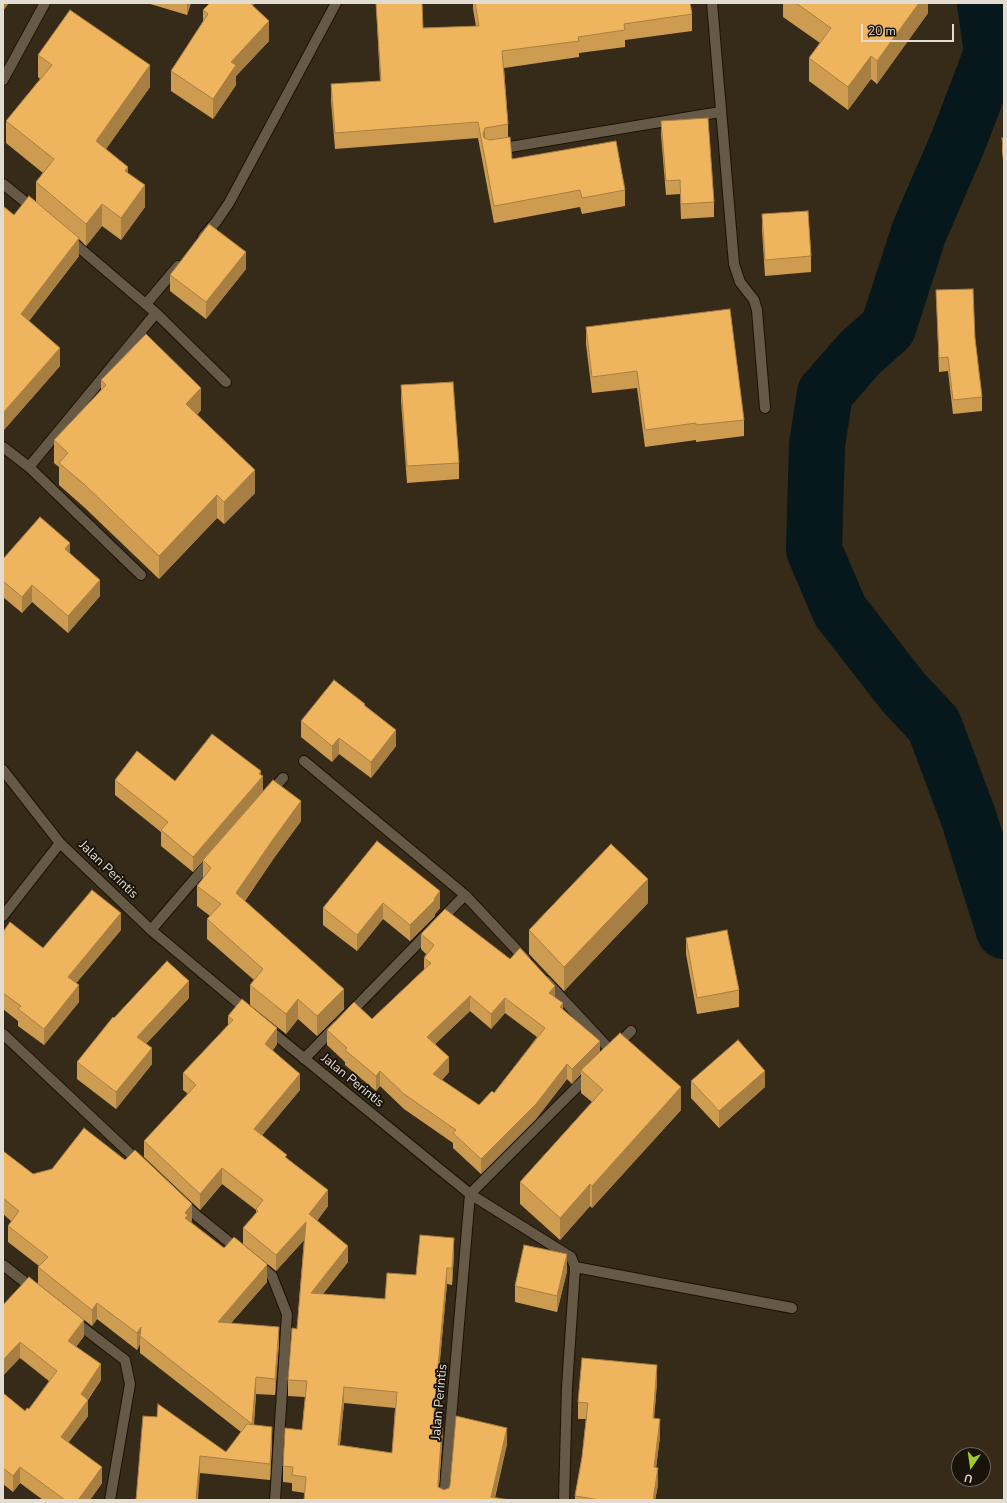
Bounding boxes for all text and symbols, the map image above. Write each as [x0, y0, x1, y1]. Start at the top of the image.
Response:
scale bar [863, 16, 956, 42]
text: 20 m [868, 23, 896, 39]
street label: Jalan Perintis [75, 838, 141, 902]
street label: Jalan Perintis [317, 1051, 387, 1111]
street label: Jalan Perintis [429, 1363, 451, 1441]
north arrow [951, 1447, 991, 1487]
text: U [963, 1470, 974, 1486]

